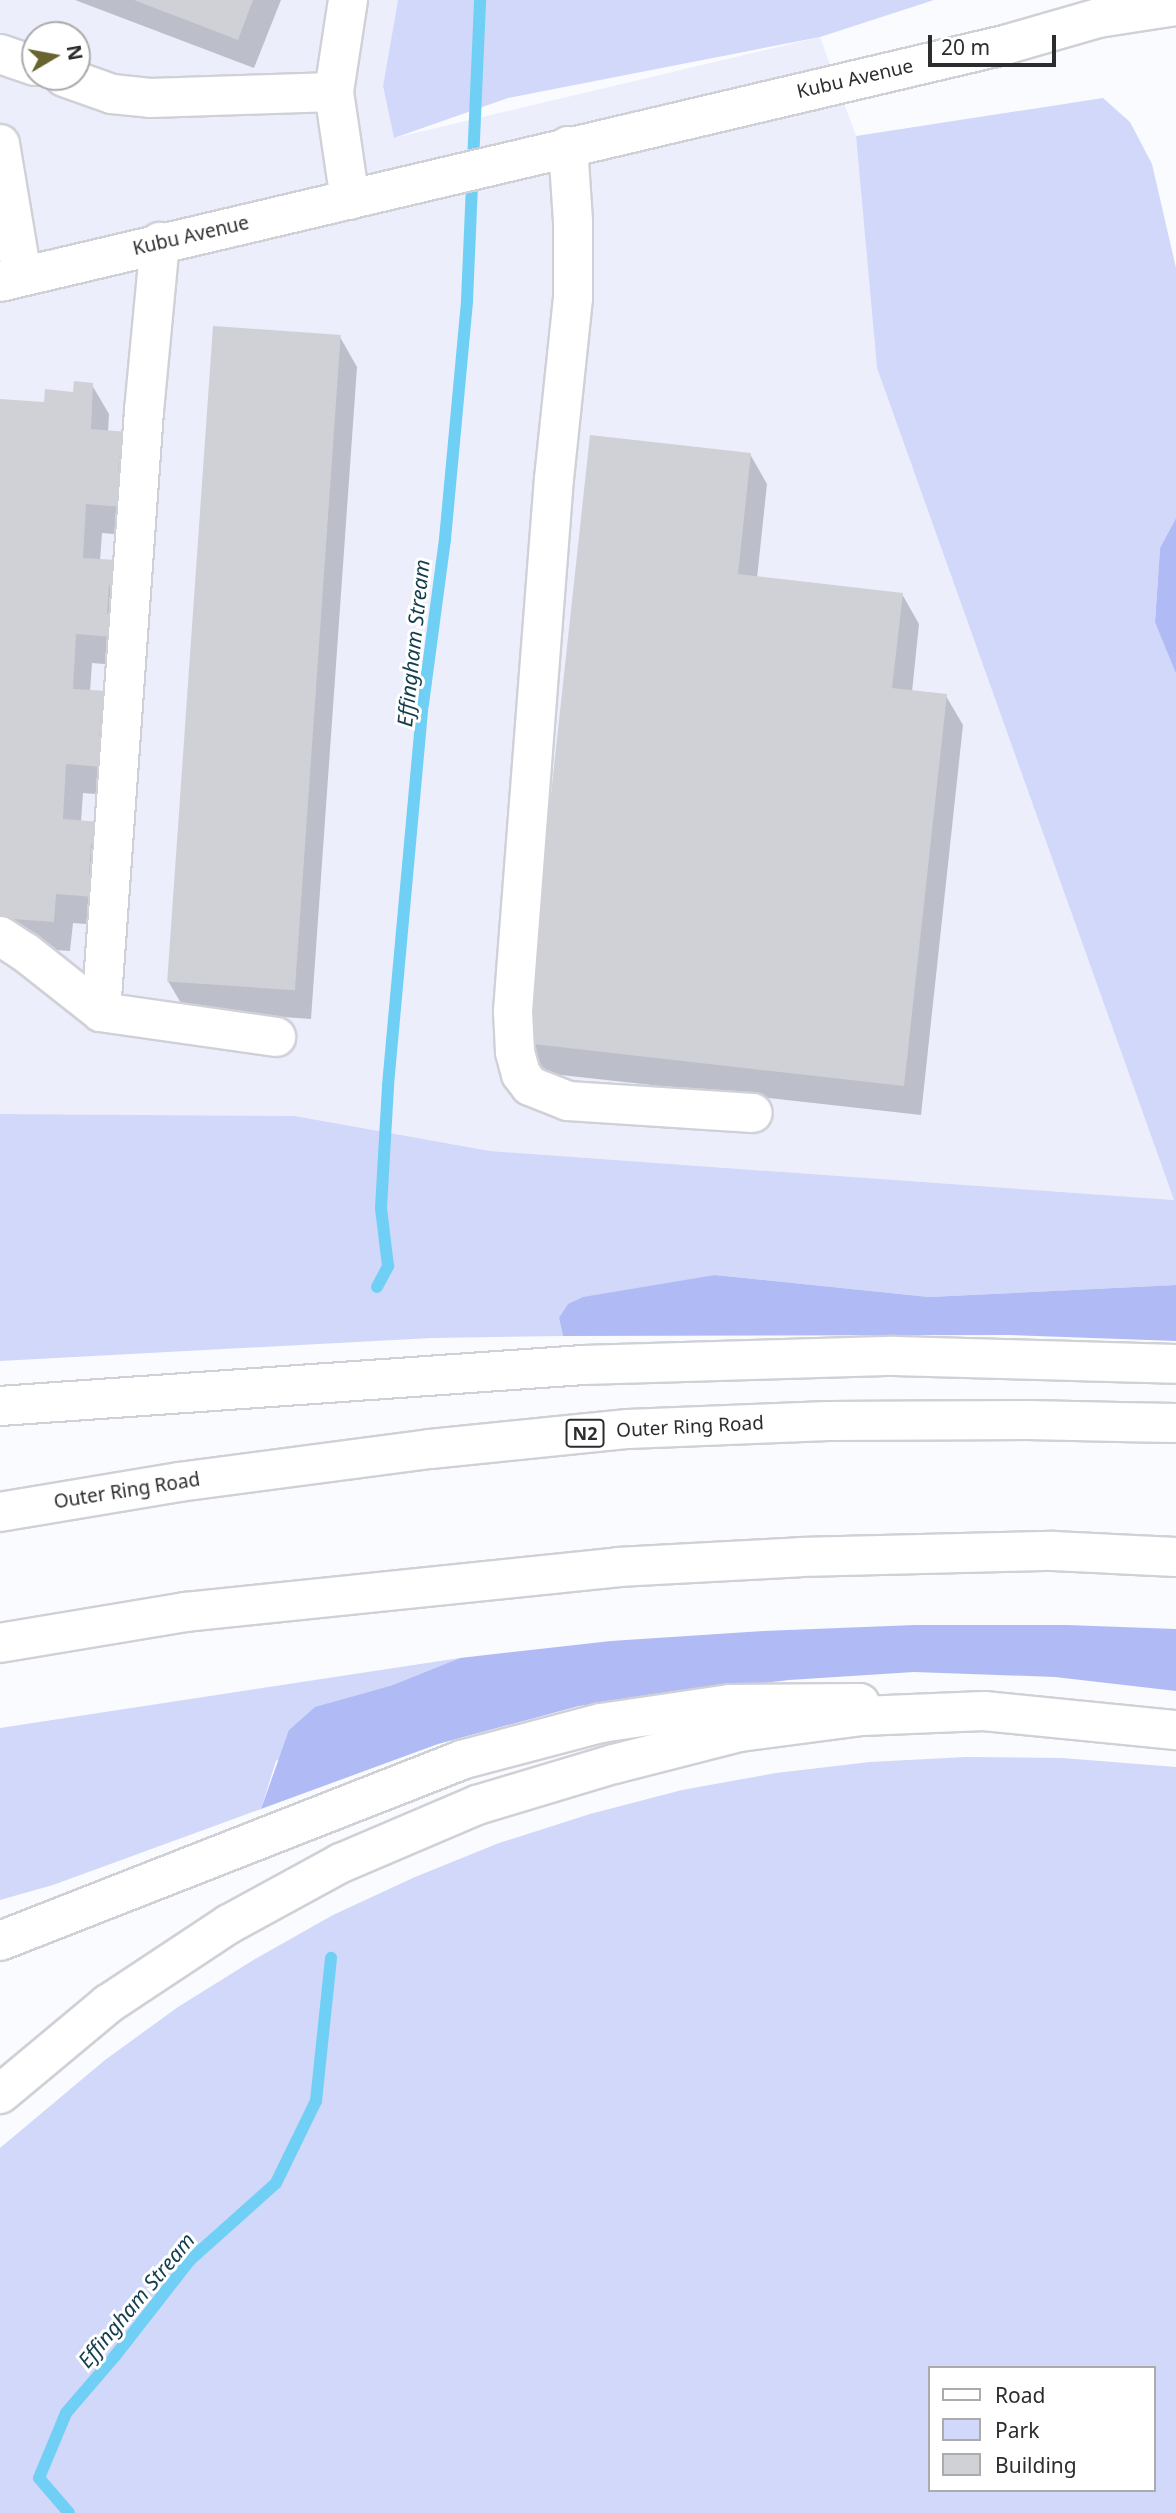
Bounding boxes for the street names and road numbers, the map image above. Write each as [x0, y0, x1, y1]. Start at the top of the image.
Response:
street label: Kubu Avenue [795, 55, 915, 103]
street label: Kubu Avenue [131, 212, 251, 260]
street label: Outer Ring Road [616, 1412, 764, 1442]
road number: N2 [564, 1418, 606, 1448]
street label: Outer Ring Road [52, 1468, 202, 1514]

